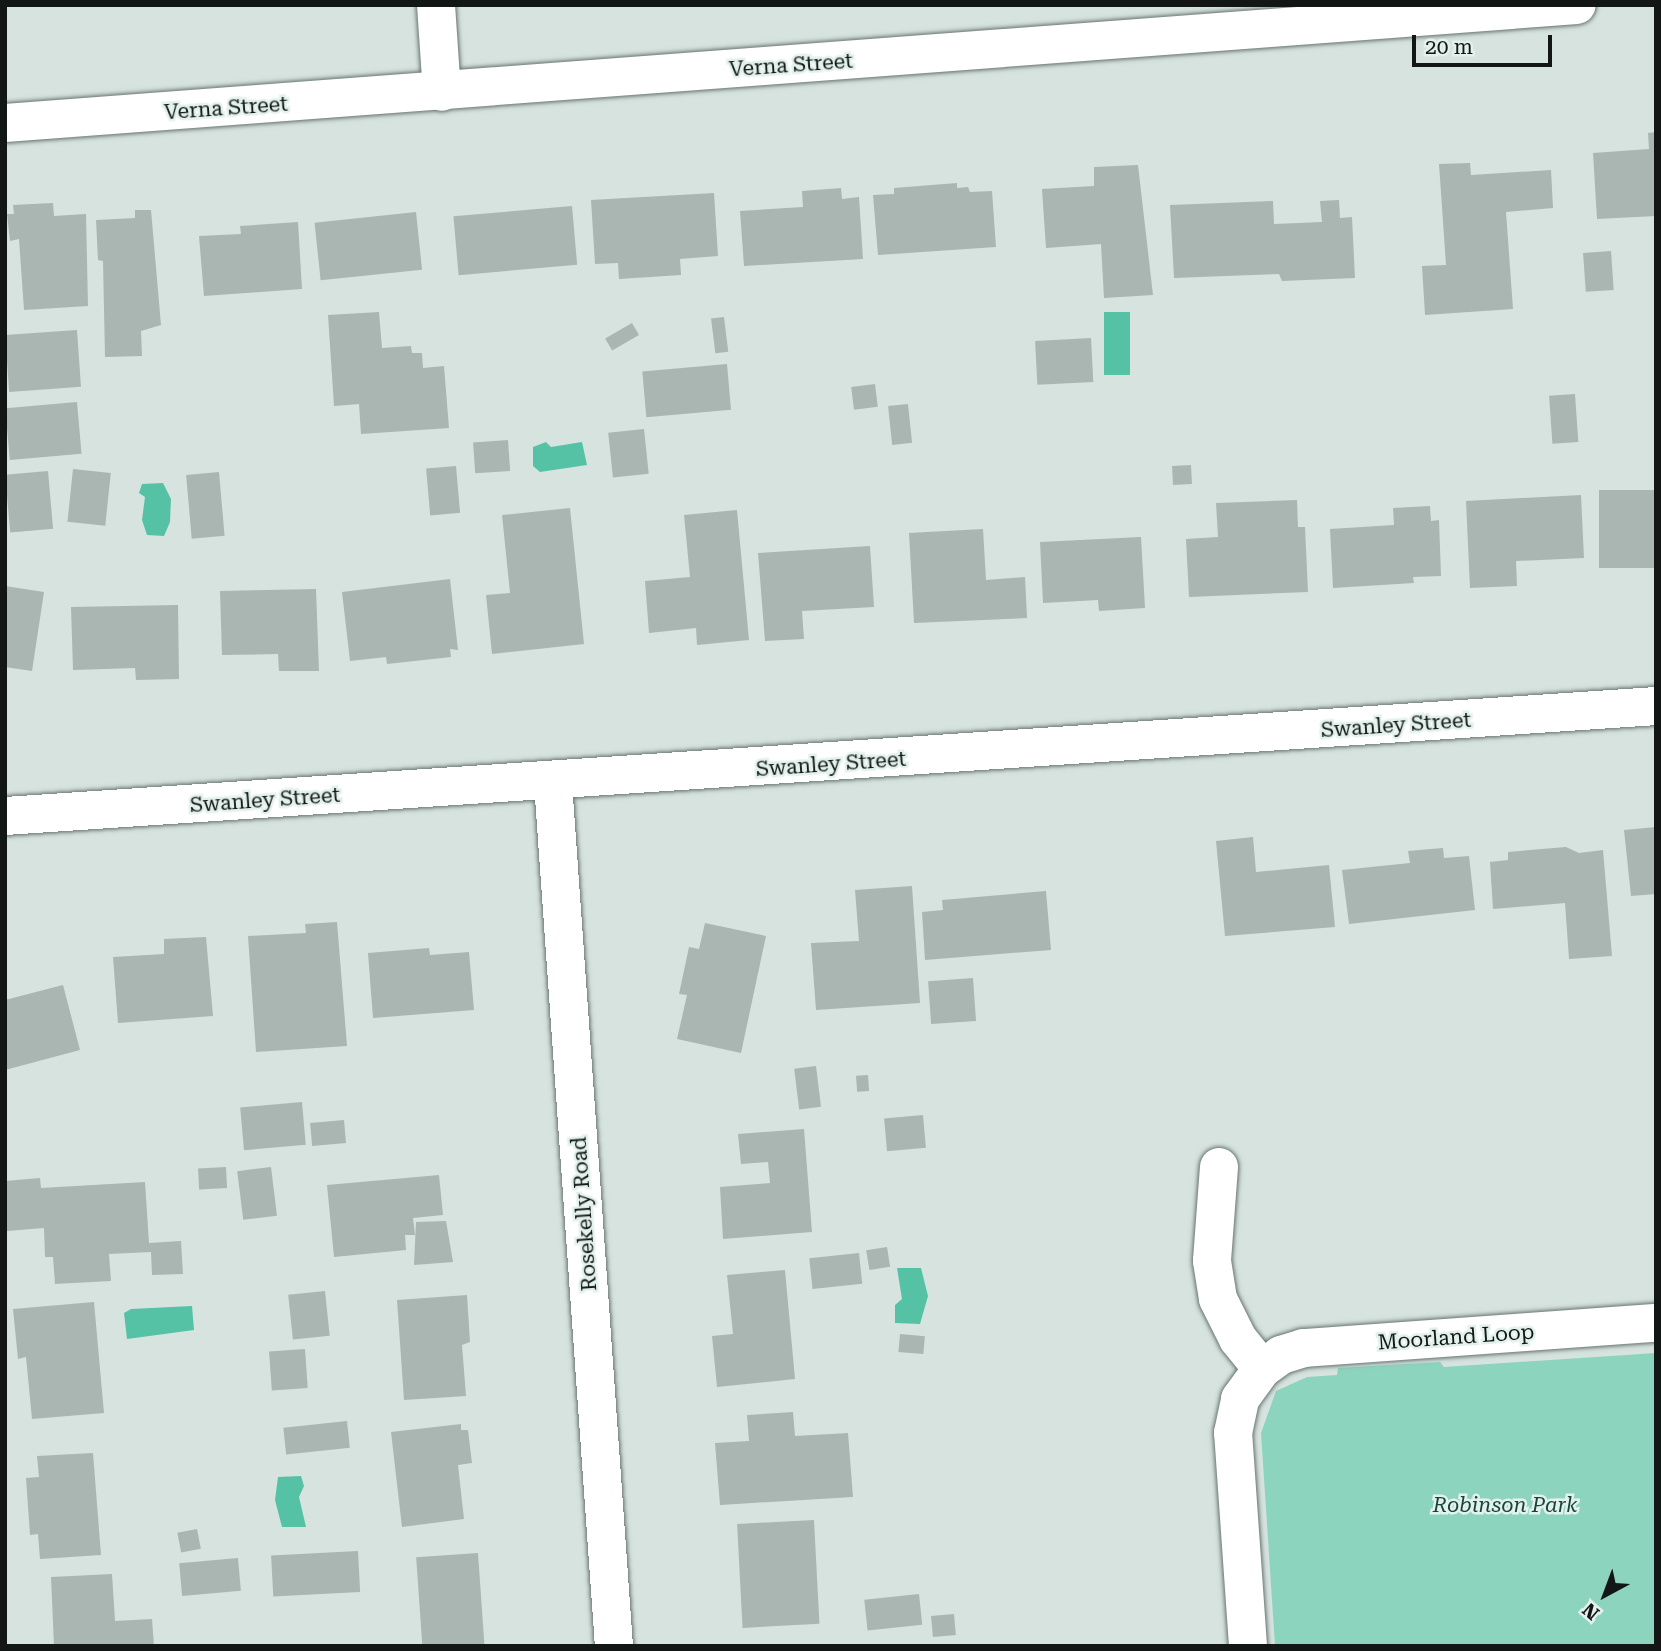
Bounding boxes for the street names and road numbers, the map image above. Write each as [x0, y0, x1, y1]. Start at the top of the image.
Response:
street label: Verna Street [728, 48, 854, 82]
street label: Verna Street [163, 91, 289, 125]
street label: Swanley Street [1320, 707, 1472, 743]
street label: Swanley Street [755, 746, 907, 782]
street label: Swanley Street [189, 782, 341, 818]
street label: Rosekelly Road [566, 1136, 602, 1292]
street label: Moorland Loop [1377, 1319, 1535, 1355]

